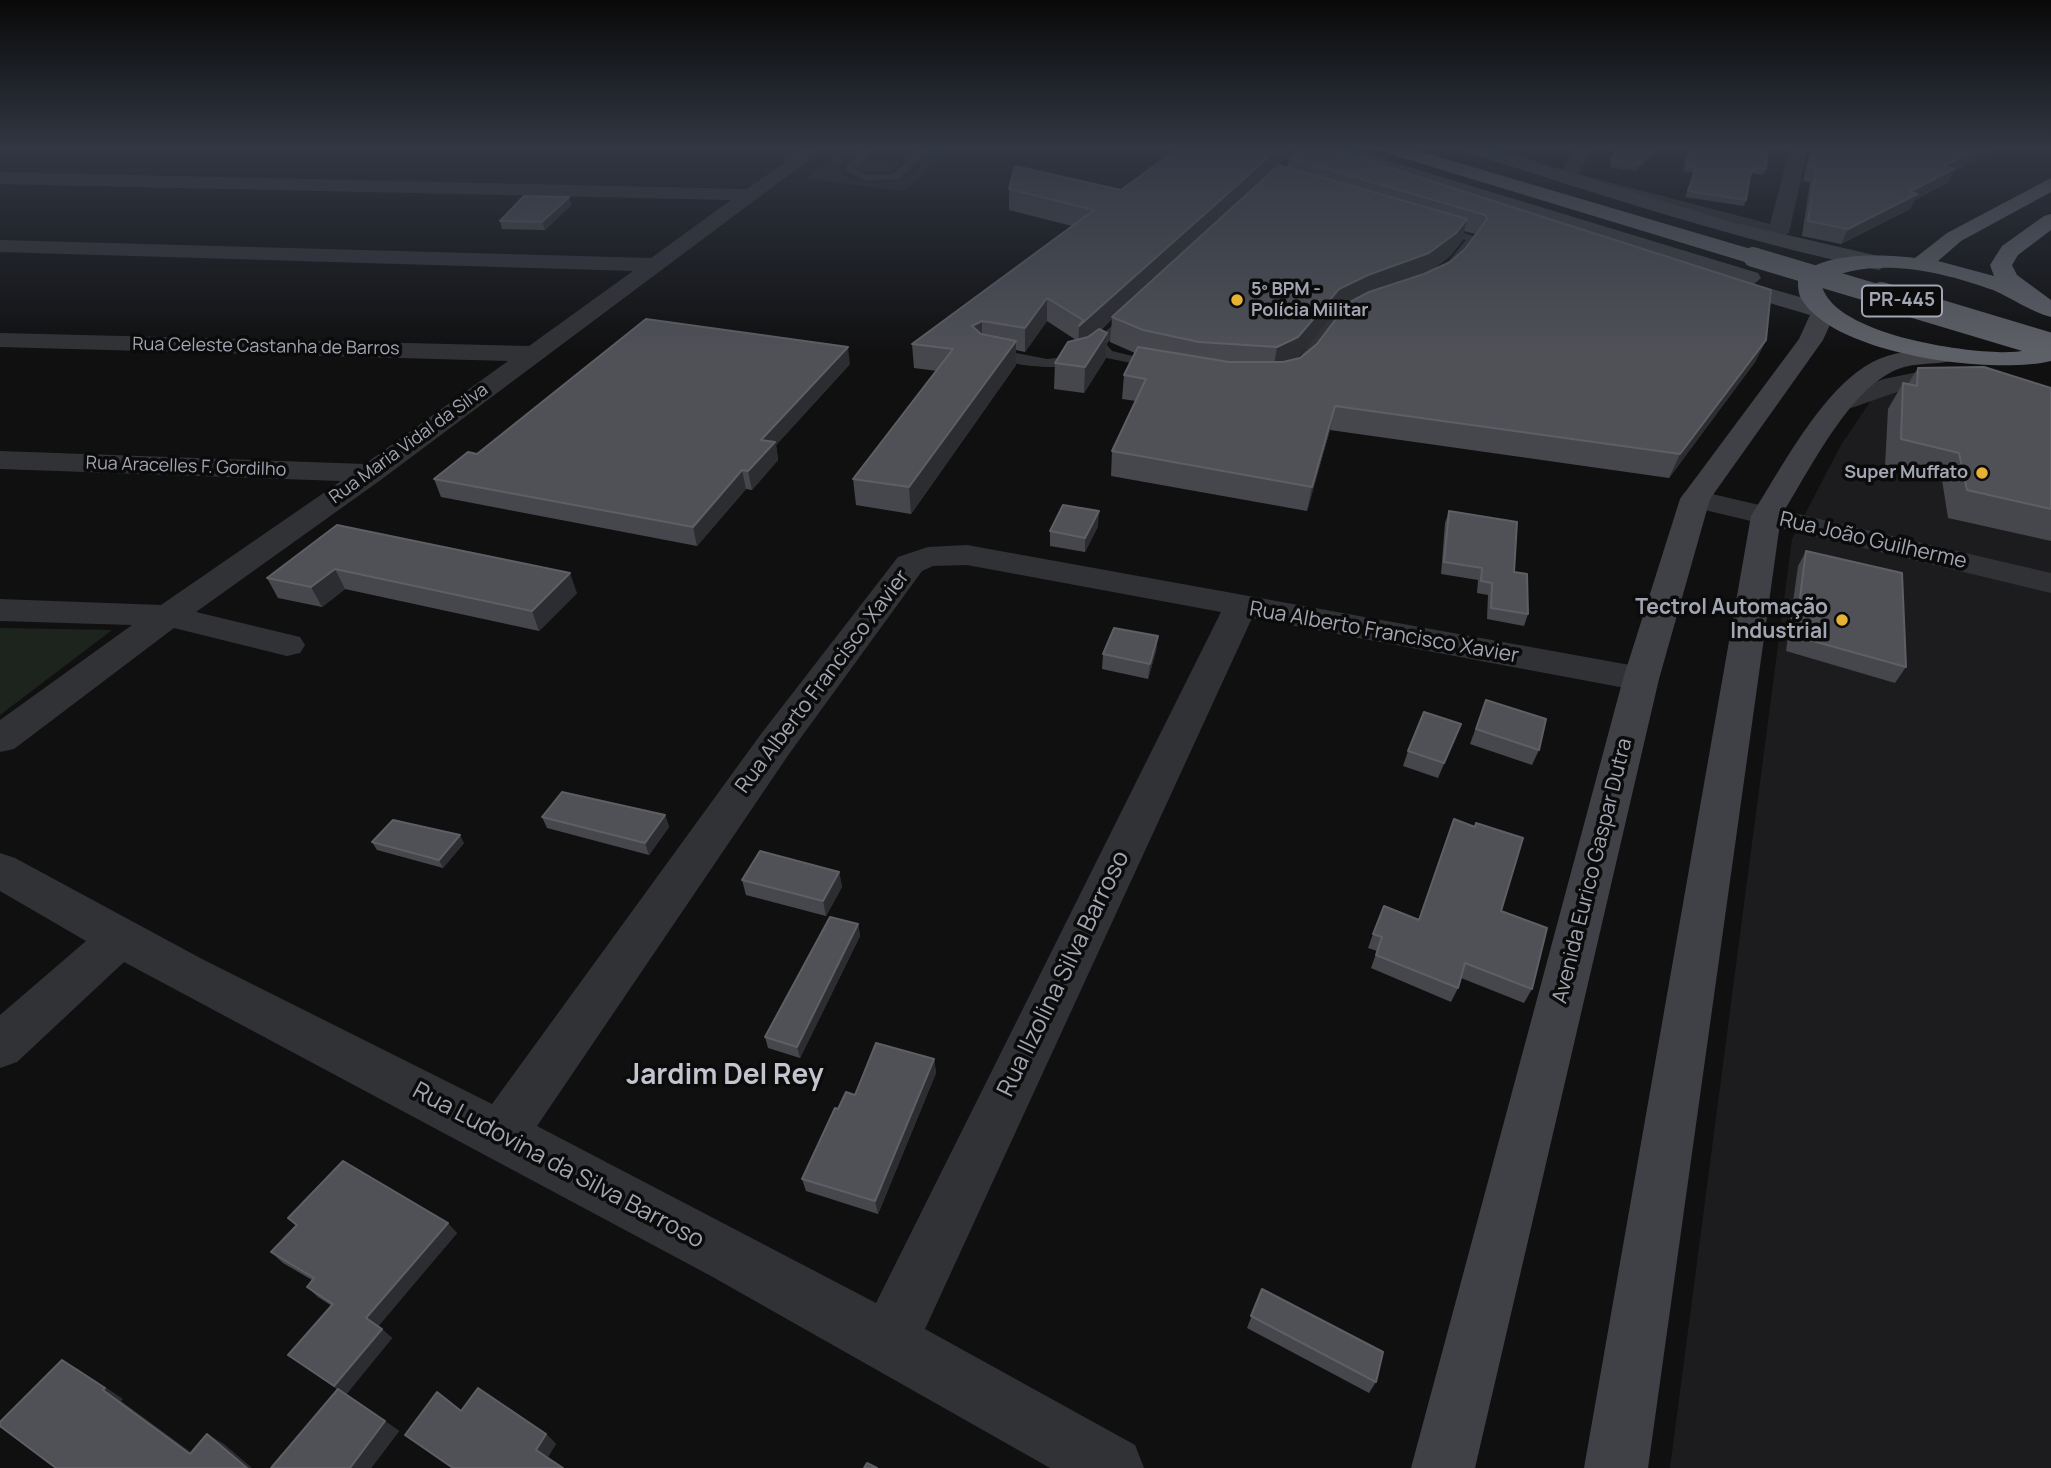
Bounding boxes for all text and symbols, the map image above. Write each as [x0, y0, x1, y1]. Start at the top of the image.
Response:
place label: 5º BPM - Polícia Militar [1251, 279, 1369, 322]
road number: PR-445 [1862, 286, 1942, 316]
marker: 5º BPM - Polícia Militar [1229, 292, 1245, 308]
street label: Rua Celeste Castanha de Barros [132, 334, 400, 360]
street label: Rua Maria Vidal da Silva [326, 379, 492, 509]
street label: Rua Aracelles F. Gordilho [85, 453, 287, 481]
place label: Super Muffato [1844, 462, 1968, 484]
marker: Super Muffato [1974, 465, 1990, 481]
street label: Rua João Guilherme [1777, 507, 1969, 575]
street label: Rua Alberto Francisco Xavier [731, 565, 915, 799]
place label: Tectrol Automação Industrial [1635, 595, 1828, 645]
street label: Rua Alberto Francisco Xavier [1247, 597, 1521, 669]
marker: Tectrol Automação Industrial [1834, 612, 1850, 628]
street label: Avenida Eurico Gaspar Dutra [1548, 736, 1638, 1006]
street label: Rua Ilzolina Silva Barroso [992, 846, 1136, 1102]
district label: Jardim Del Rey [626, 1059, 824, 1093]
street label: Rua Ludovina da Silva Barroso [407, 1077, 709, 1255]

